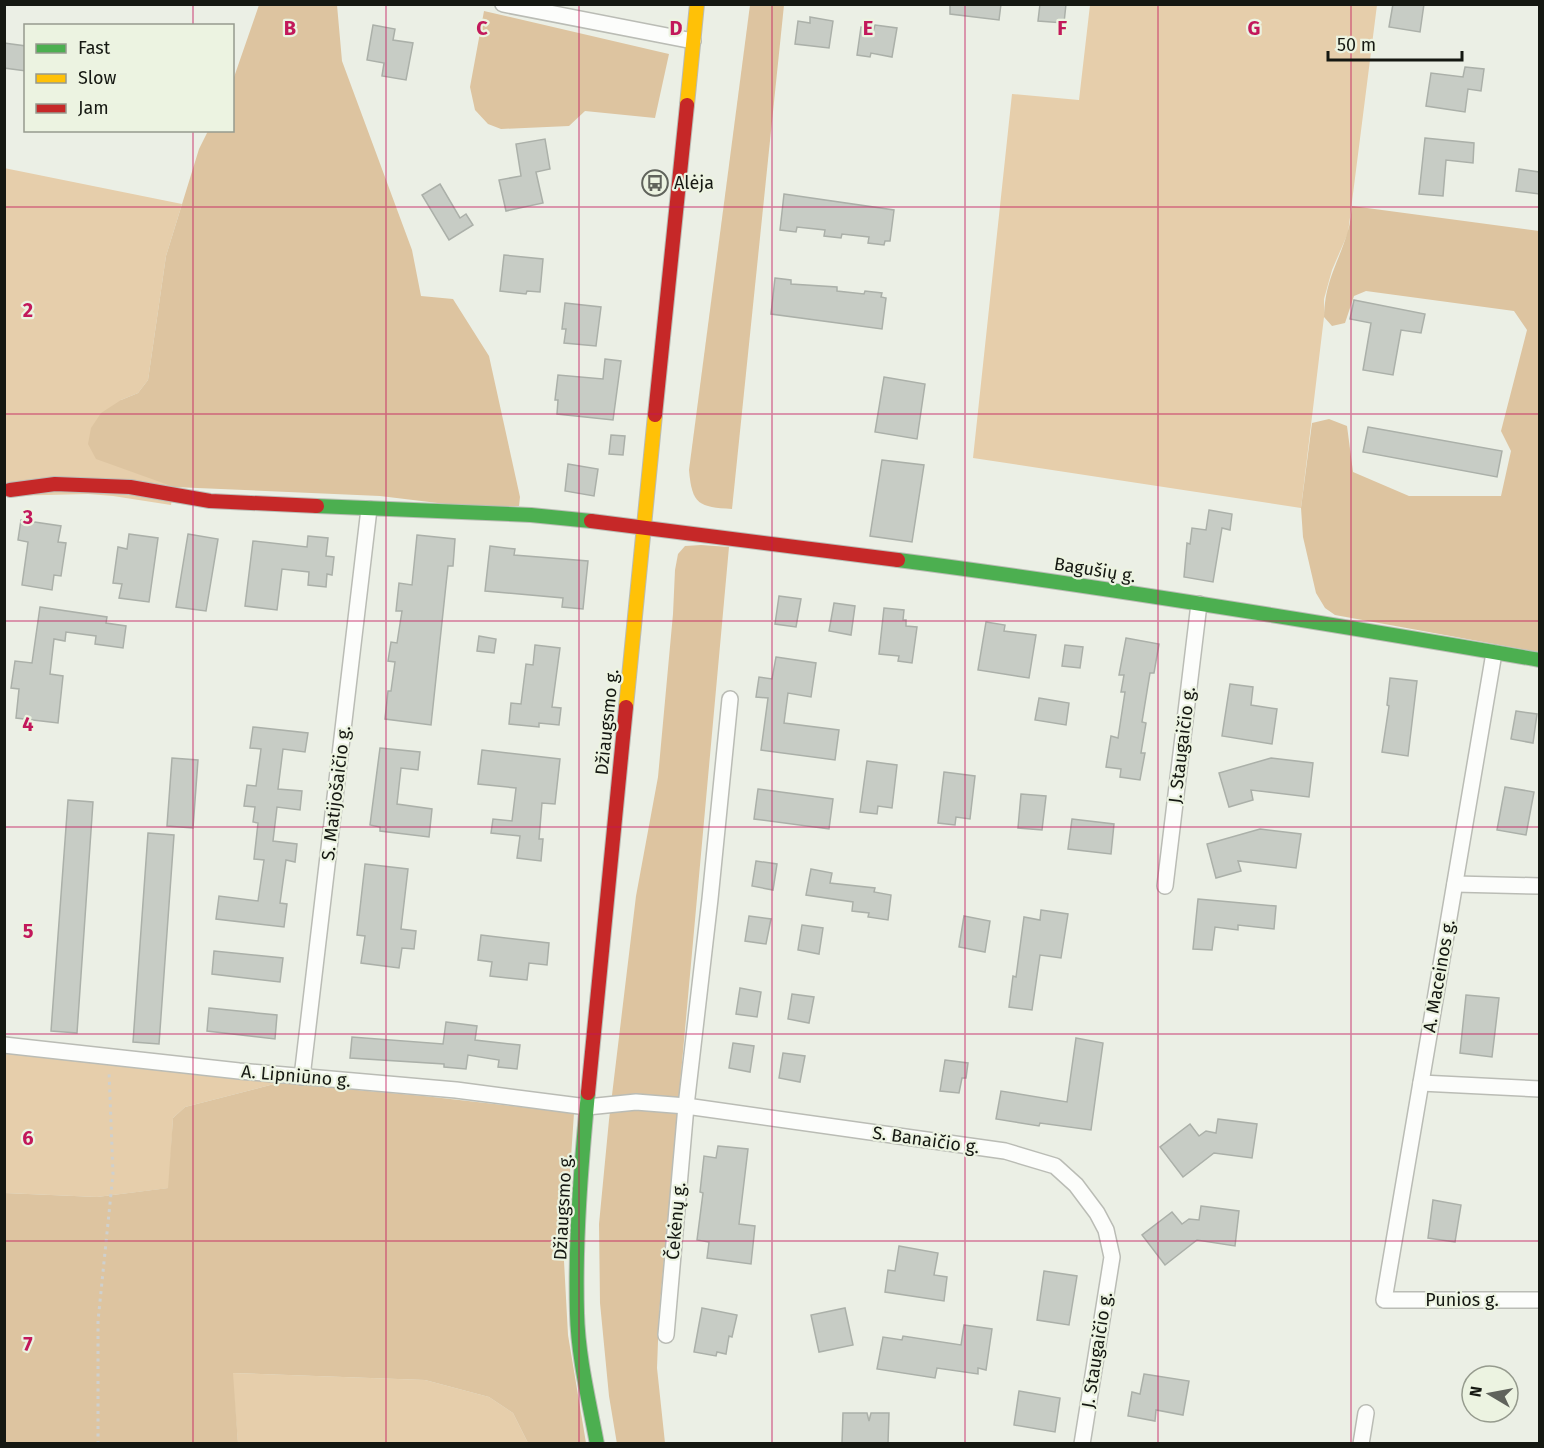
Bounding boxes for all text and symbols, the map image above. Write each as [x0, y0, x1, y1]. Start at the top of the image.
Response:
text: B [284, 16, 296, 40]
text: C [476, 16, 488, 40]
text: D [669, 16, 683, 40]
text: E [863, 16, 873, 40]
text: F [1057, 16, 1067, 40]
text: G [1248, 16, 1260, 40]
legend [24, 24, 234, 132]
scale bar [1328, 24, 1462, 62]
text: 50 m [1337, 34, 1376, 56]
text: Fast [78, 37, 111, 59]
text: Slow [78, 67, 117, 89]
text: Jam [78, 97, 109, 119]
bus stop icon: Alėja [640, 168, 670, 198]
place label: Alėja [674, 172, 714, 194]
text: 2 [23, 298, 33, 322]
text: 3 [22, 505, 33, 529]
street label: Bagušių g. [1052, 553, 1138, 587]
street label: Džiaugsmo g. [590, 668, 624, 776]
street label: J. Staugaičio g. [1164, 685, 1200, 805]
text: 4 [22, 712, 34, 736]
street label: S. Matijošaičio g. [317, 724, 355, 862]
street label: A. Maceinos g. [1418, 918, 1460, 1034]
text: 5 [23, 919, 34, 943]
street label: A. Lipniūno g. [240, 1060, 352, 1092]
street label: S. Banaičio g. [871, 1122, 981, 1158]
text: 6 [22, 1126, 34, 1150]
street label: Džiaugsmo g. [549, 1153, 577, 1261]
street label: Čekėnų g. [662, 1181, 690, 1261]
street label: Punios g. [1425, 1289, 1499, 1311]
street label: J. Staugaičio g. [1077, 1290, 1117, 1410]
text: 7 [23, 1332, 33, 1356]
north arrow [1460, 1364, 1520, 1424]
text: N [1465, 1385, 1486, 1398]

